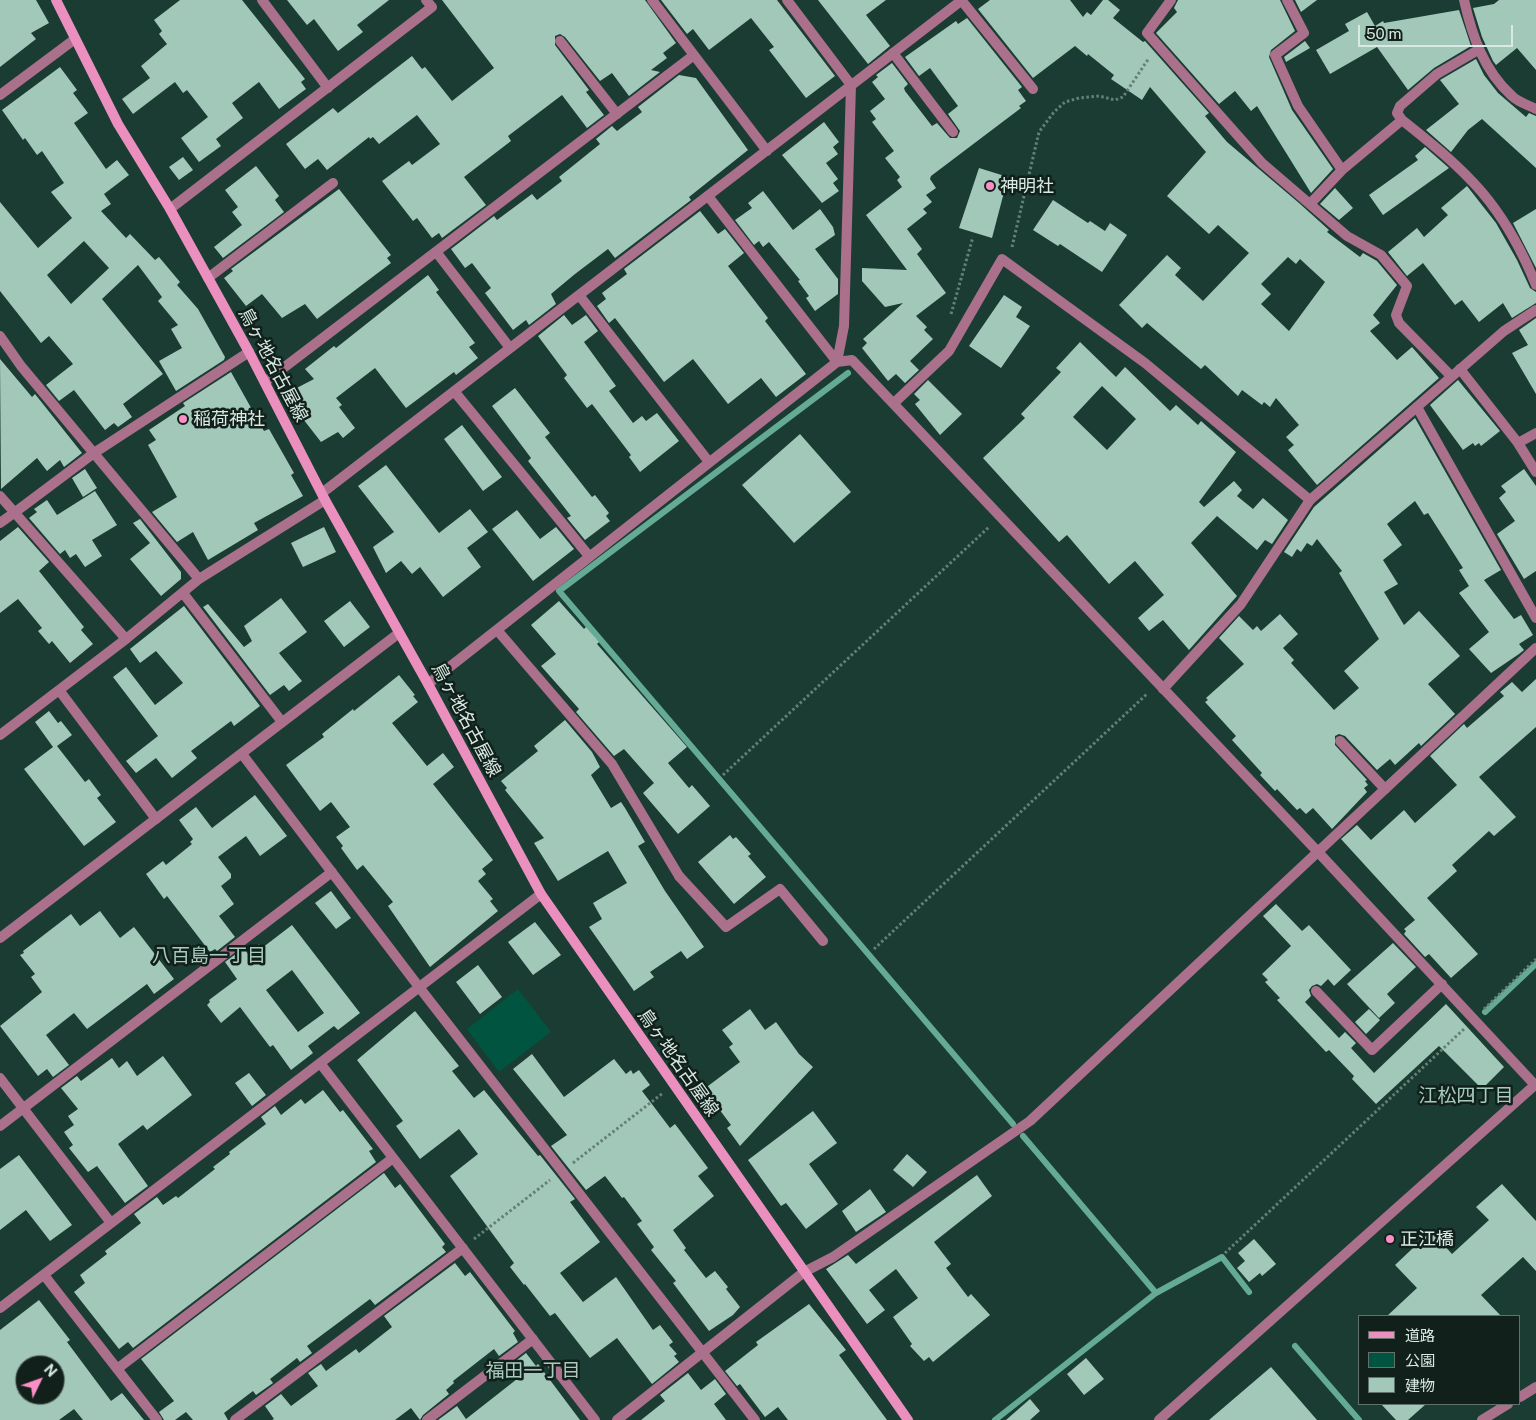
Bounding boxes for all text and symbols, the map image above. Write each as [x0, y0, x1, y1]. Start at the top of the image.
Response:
scale bar [1361, 15, 1516, 47]
text: 50 m [1366, 25, 1401, 42]
place label: 神明社 [1000, 175, 1054, 197]
marker: 神明社 [984, 180, 996, 192]
street label: 鳥ヶ地名古屋線 [234, 304, 312, 426]
place label: 稲荷神社 [193, 408, 265, 430]
marker: 稲荷神社 [177, 413, 189, 425]
street label: 鳥ヶ地名古屋線 [427, 659, 505, 781]
district label: 八百島一丁目 [152, 945, 266, 967]
street label: 鳥ヶ地名古屋線 [633, 1005, 723, 1121]
district label: 江松四丁目 [1419, 1085, 1513, 1107]
place label: 正江橋 [1400, 1228, 1454, 1250]
marker: 正江橋 [1384, 1233, 1396, 1245]
legend [1358, 1315, 1521, 1405]
text: 道路 [1405, 1327, 1435, 1344]
text: 公園 [1405, 1352, 1435, 1369]
north arrow [15, 1355, 65, 1405]
district label: 福田一丁目 [486, 1360, 580, 1382]
text: N [41, 1361, 60, 1380]
text: 建物 [1405, 1377, 1435, 1394]

